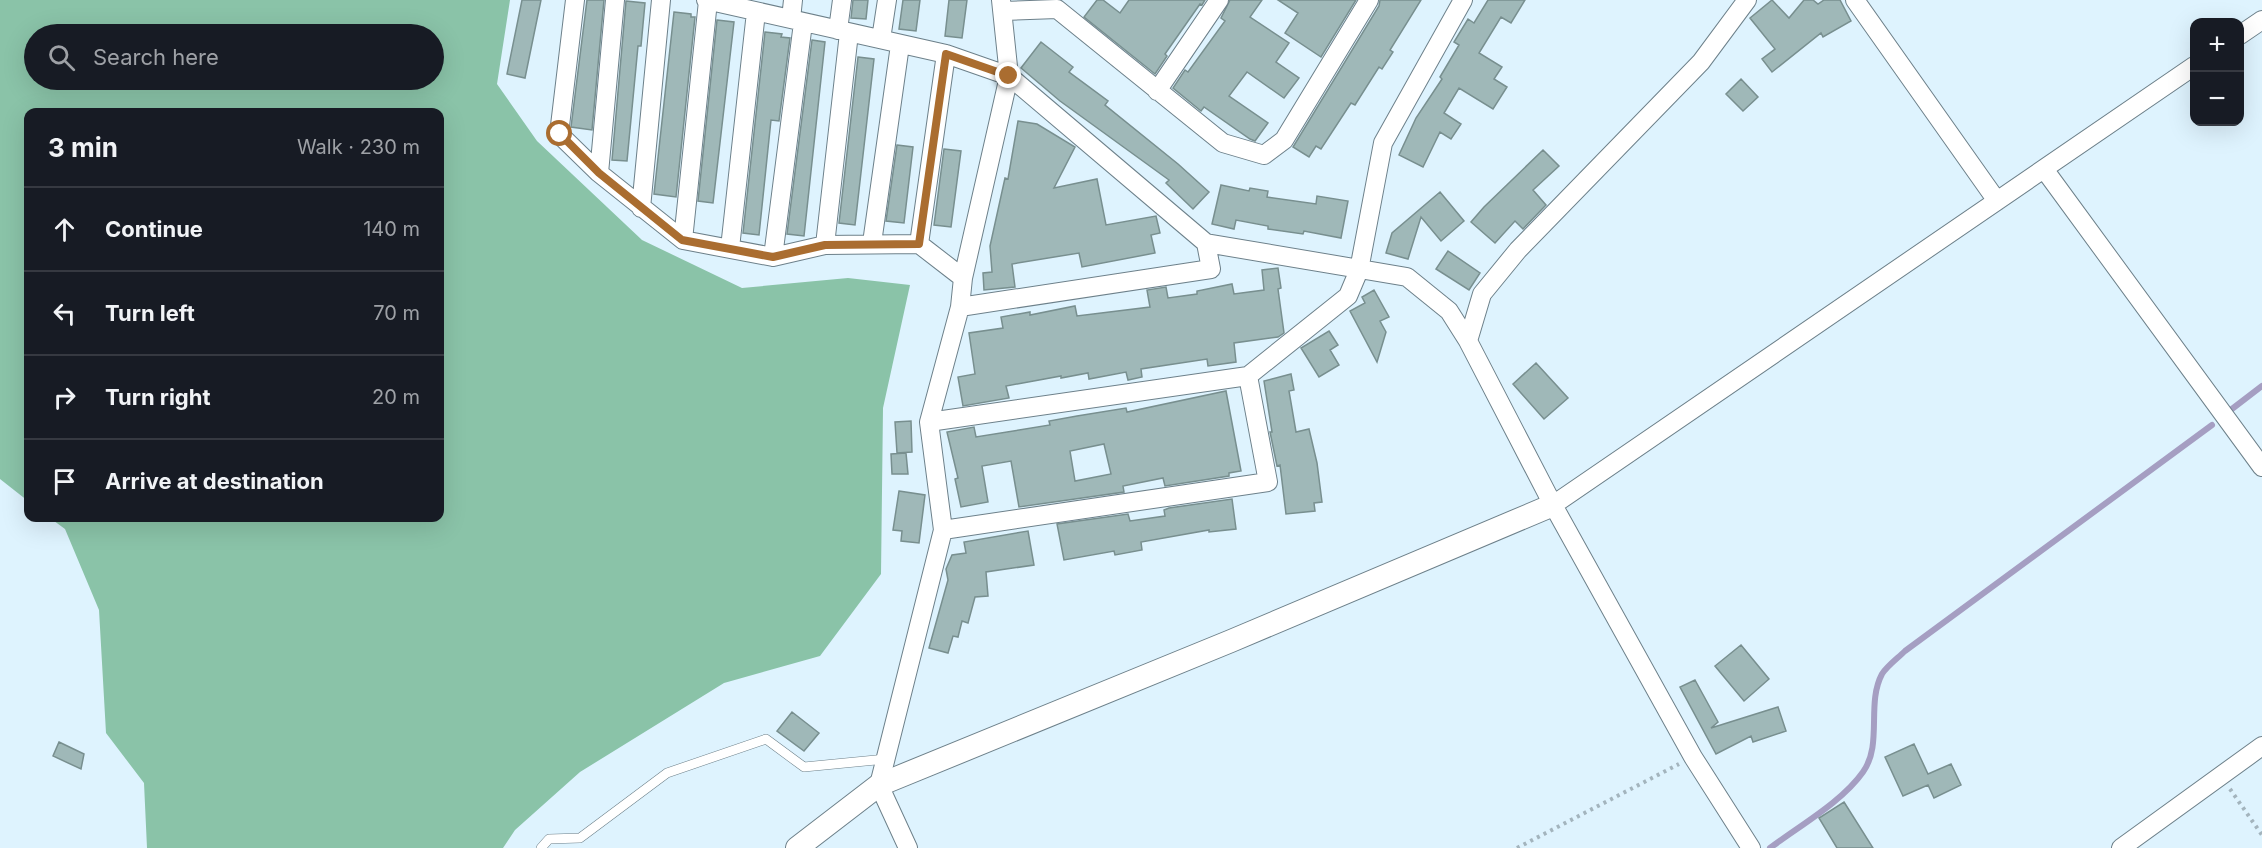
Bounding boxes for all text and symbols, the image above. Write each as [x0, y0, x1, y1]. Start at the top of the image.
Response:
map controls [2190, 18, 2244, 126]
button: + [2190, 18, 2244, 72]
search box [24, 24, 444, 90]
icon: search [45, 41, 78, 74]
text: Search here [93, 44, 219, 70]
route end [995, 62, 1021, 88]
button: − [2190, 72, 2244, 126]
route start [546, 120, 572, 146]
text: 3 min [48, 132, 118, 163]
text: Walk · 230 m [297, 135, 420, 159]
icon: ahead [48, 213, 81, 246]
text: Continue [105, 216, 203, 242]
text: 140 m [363, 217, 420, 241]
icon: left [48, 297, 81, 330]
text: Turn left [105, 300, 195, 326]
text: 70 m [373, 301, 420, 325]
icon: right [48, 381, 81, 414]
text: Turn right [105, 384, 211, 410]
text: 20 m [372, 385, 420, 409]
icon: arrive [48, 465, 81, 498]
text: Arrive at destination [105, 468, 324, 494]

